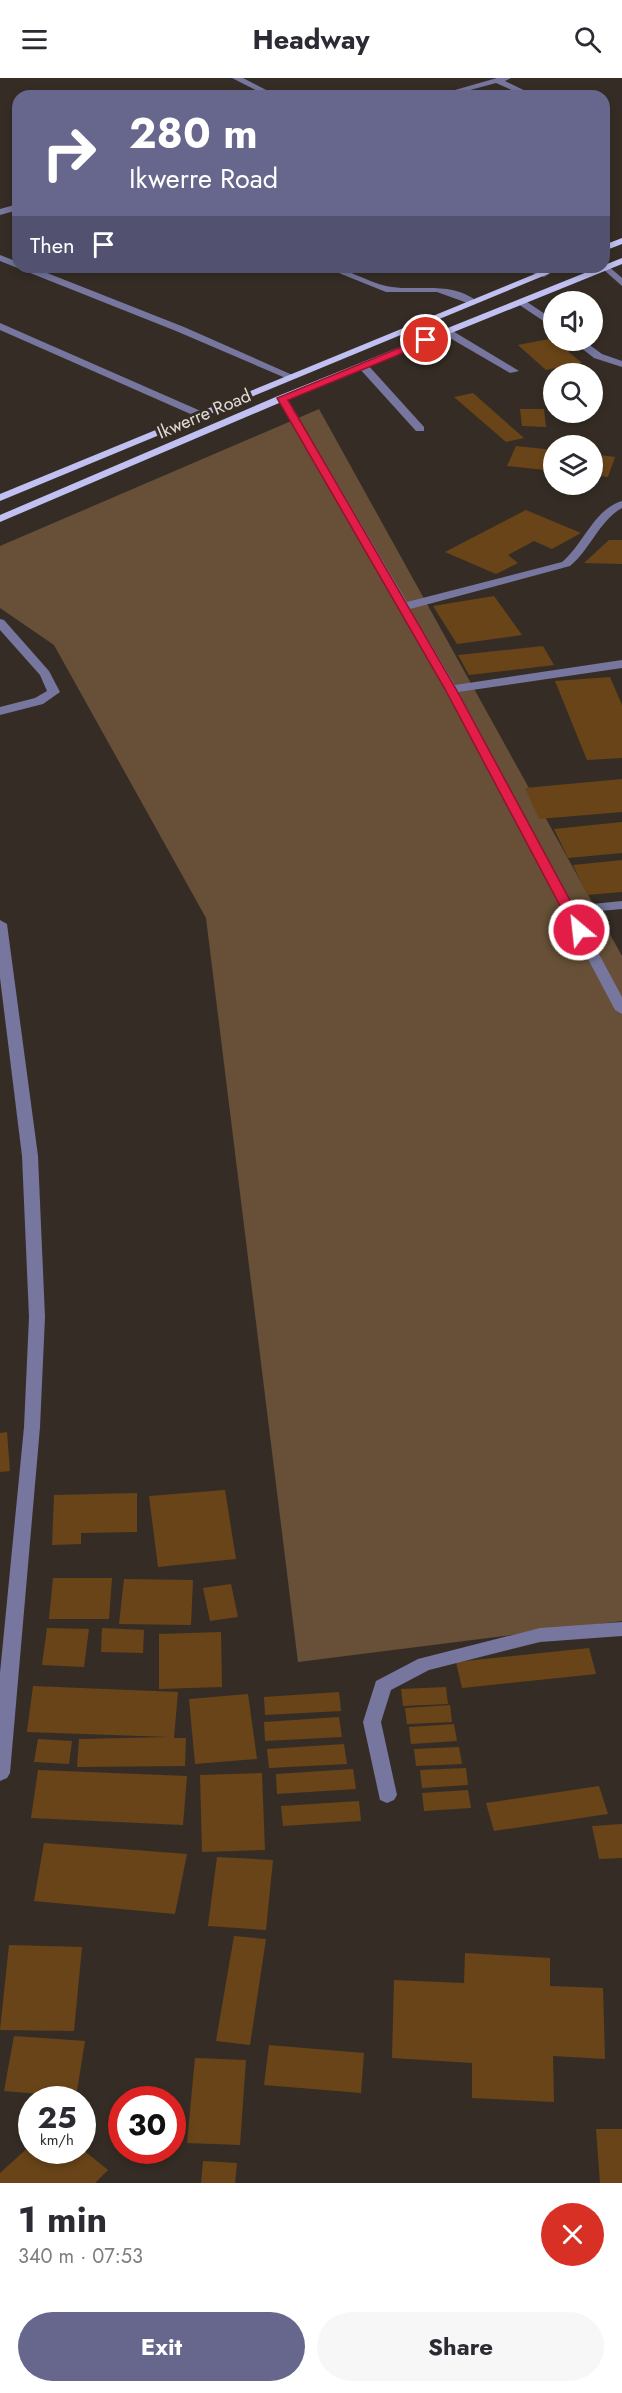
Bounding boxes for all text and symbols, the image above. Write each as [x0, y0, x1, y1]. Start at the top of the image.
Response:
text: Headway [253, 20, 369, 59]
icon: menu [18, 23, 51, 56]
icon: search [571, 23, 604, 56]
text: 280 m [129, 103, 258, 164]
icon: right [30, 114, 108, 192]
text: Ikwerre Road [129, 159, 278, 198]
icon: arrive [87, 228, 120, 261]
text: Then [30, 229, 75, 261]
map controls [543, 291, 603, 495]
button: sound [543, 291, 603, 351]
pin [400, 314, 451, 365]
icon: arrive [409, 323, 442, 356]
button: search [543, 363, 603, 423]
street label: Ikwerre Road [153, 383, 255, 445]
button: layers [543, 435, 603, 495]
position arrow [547, 898, 611, 962]
speed limit sign: 30 [108, 2086, 186, 2164]
text: 25 [37, 2096, 77, 2139]
text: km/h [40, 2129, 74, 2151]
text: 1 min [18, 2193, 107, 2245]
button: close [541, 2203, 604, 2266]
text: 340 m · 07:53 [18, 2242, 143, 2271]
button: Exit [18, 2312, 305, 2381]
button: Share [317, 2312, 604, 2381]

